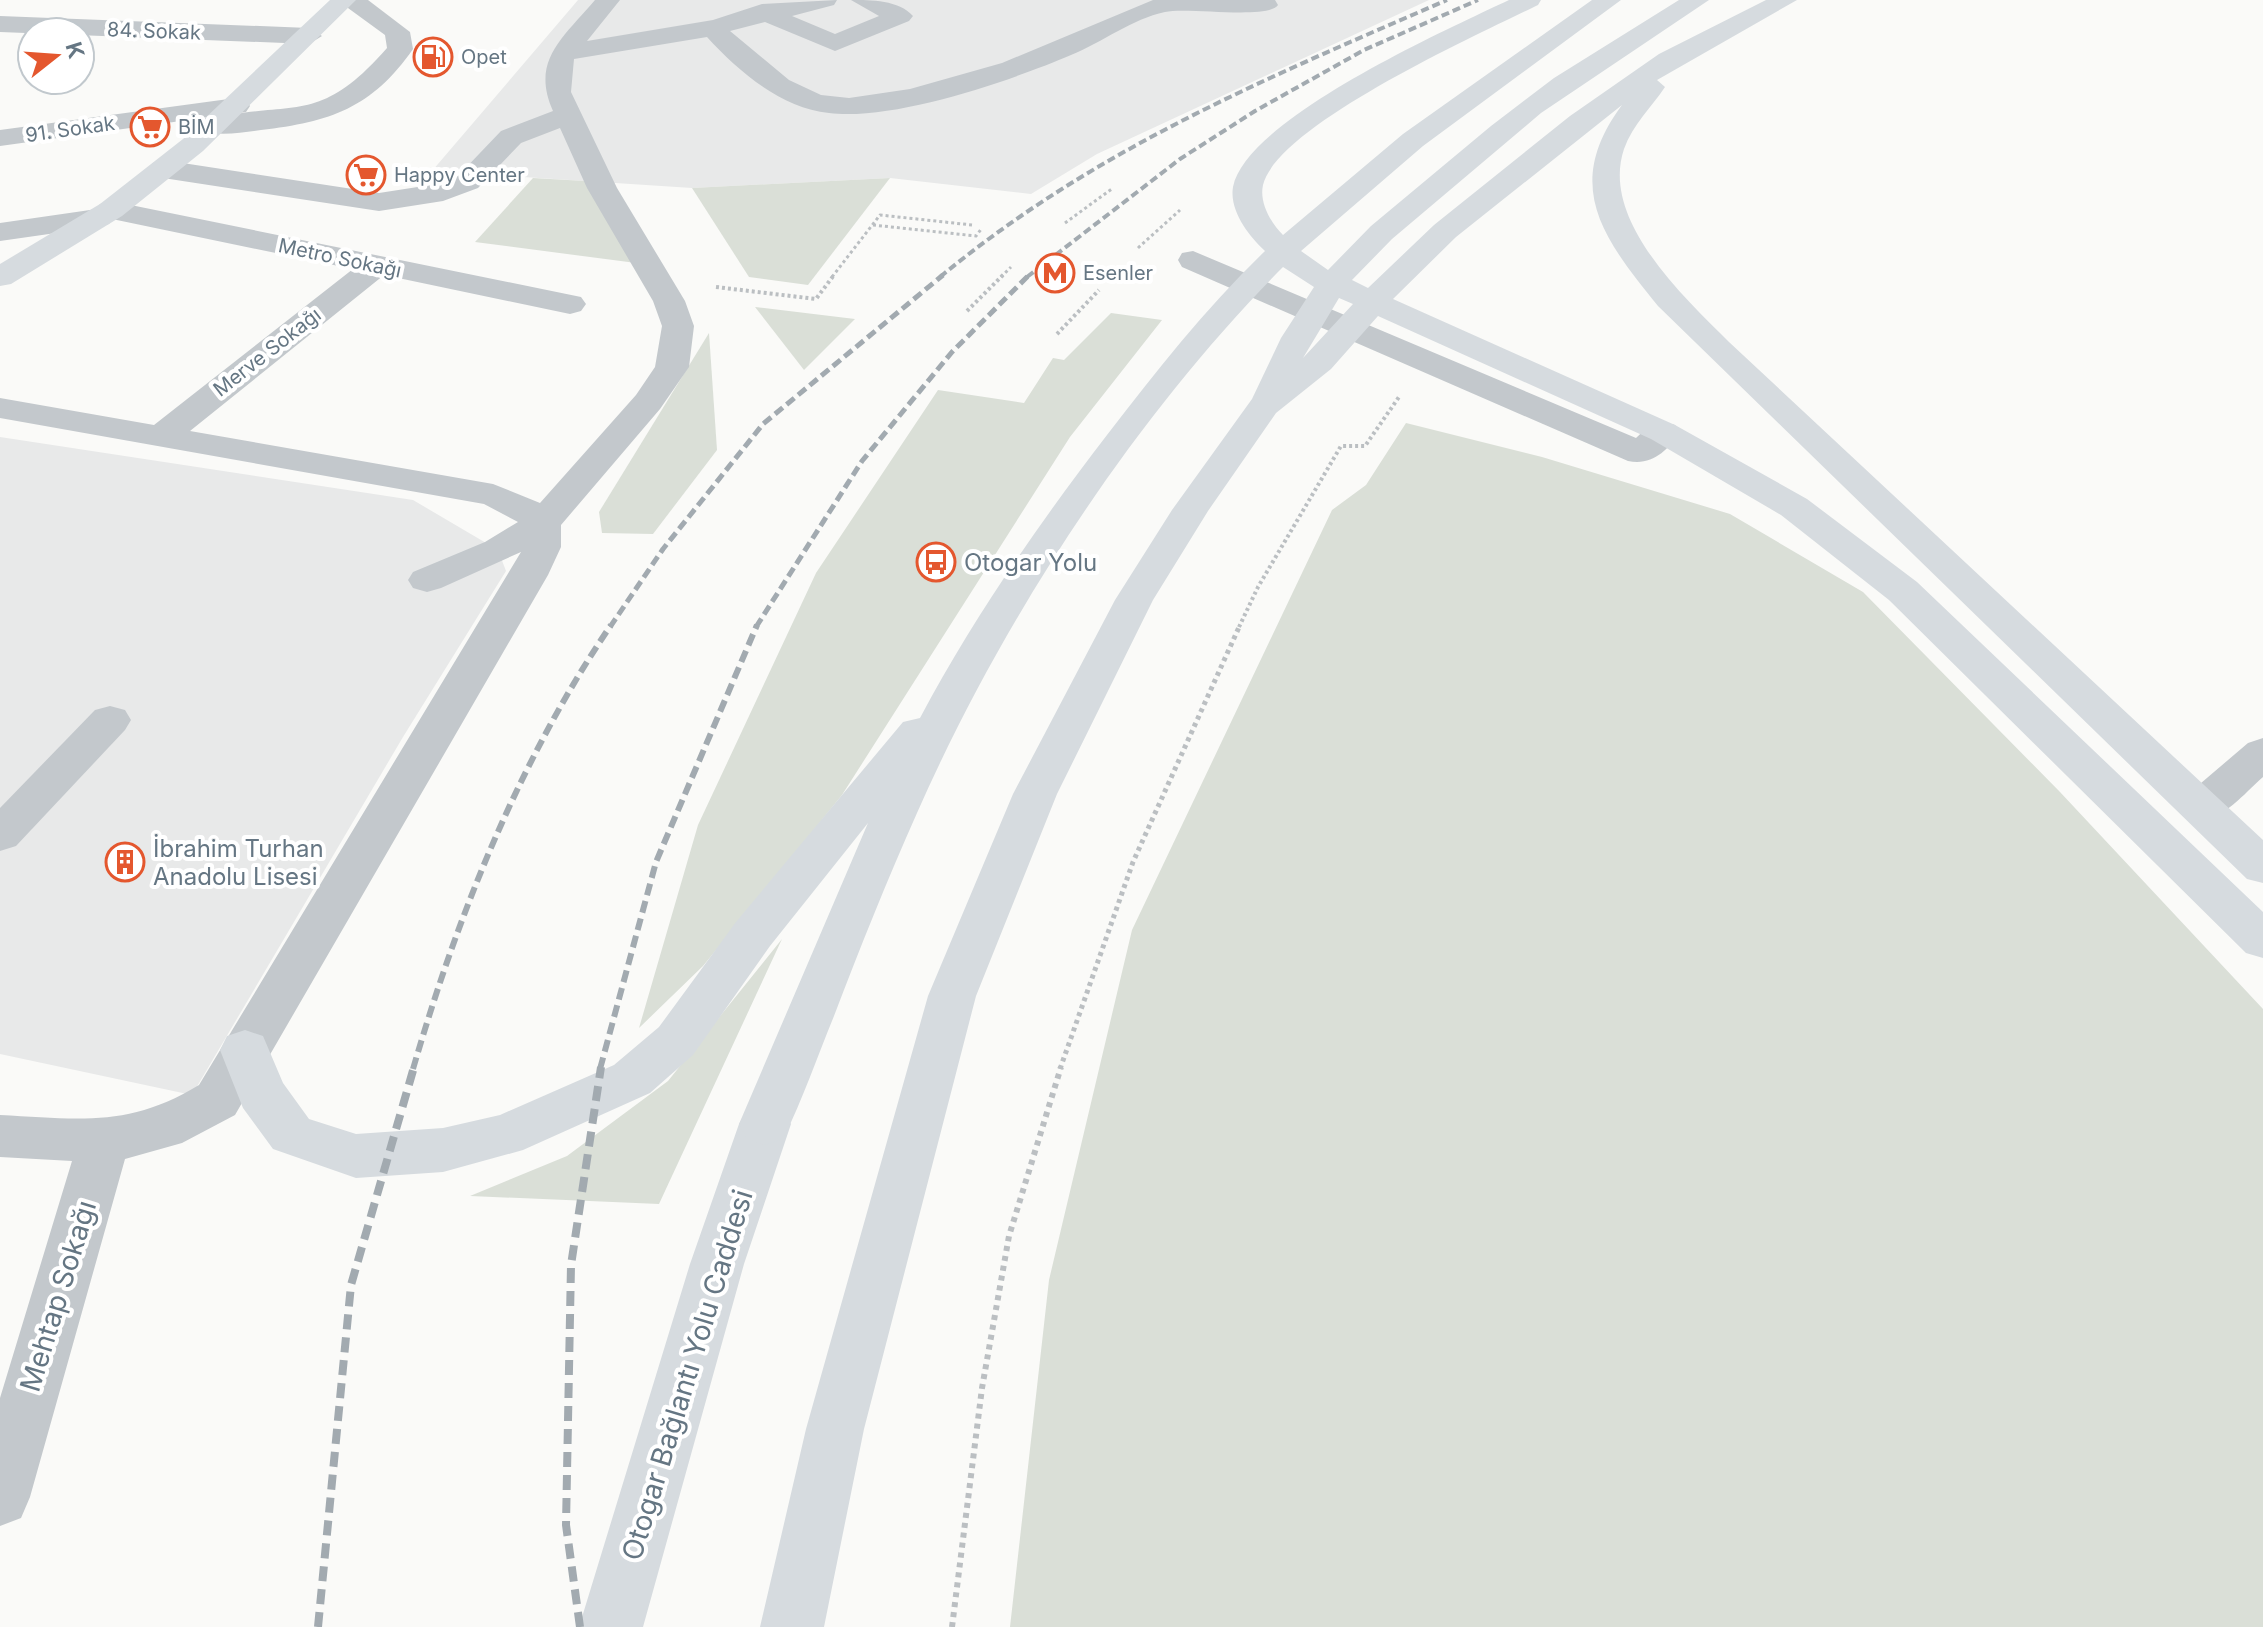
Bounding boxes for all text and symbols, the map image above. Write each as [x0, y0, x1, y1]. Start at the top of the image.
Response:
north arrow [16, 16, 96, 96]
street label: 84. Sokak [107, 17, 201, 45]
fuel station icon: Opet [412, 36, 454, 78]
text: K [60, 39, 90, 62]
place label: Opet [461, 45, 507, 69]
supermarket icon: BİM [129, 106, 171, 148]
street label: 91. Sokak [24, 111, 116, 147]
place label: BİM [178, 114, 215, 139]
supermarket icon: Happy Center [345, 154, 387, 196]
place label: Happy Center [394, 163, 525, 187]
street label: Metro Sokağı [276, 233, 404, 283]
metro station icon: Esenler [1034, 252, 1076, 294]
place label: Esenler [1083, 261, 1154, 285]
street label: Merve Sokağı [208, 303, 326, 401]
bus stop icon: Otogar Yolu [915, 541, 957, 583]
place label: Otogar Yolu [964, 548, 1097, 577]
place label: İbrahim Turhan Anadolu Lisesi [153, 834, 324, 891]
building icon: İbrahim Turhan Anadolu Lisesi [104, 841, 146, 883]
street label: Otogar Bağlantı Yolu Caddesi [614, 1186, 760, 1564]
street label: Mehtap Sokağı [13, 1196, 103, 1396]

